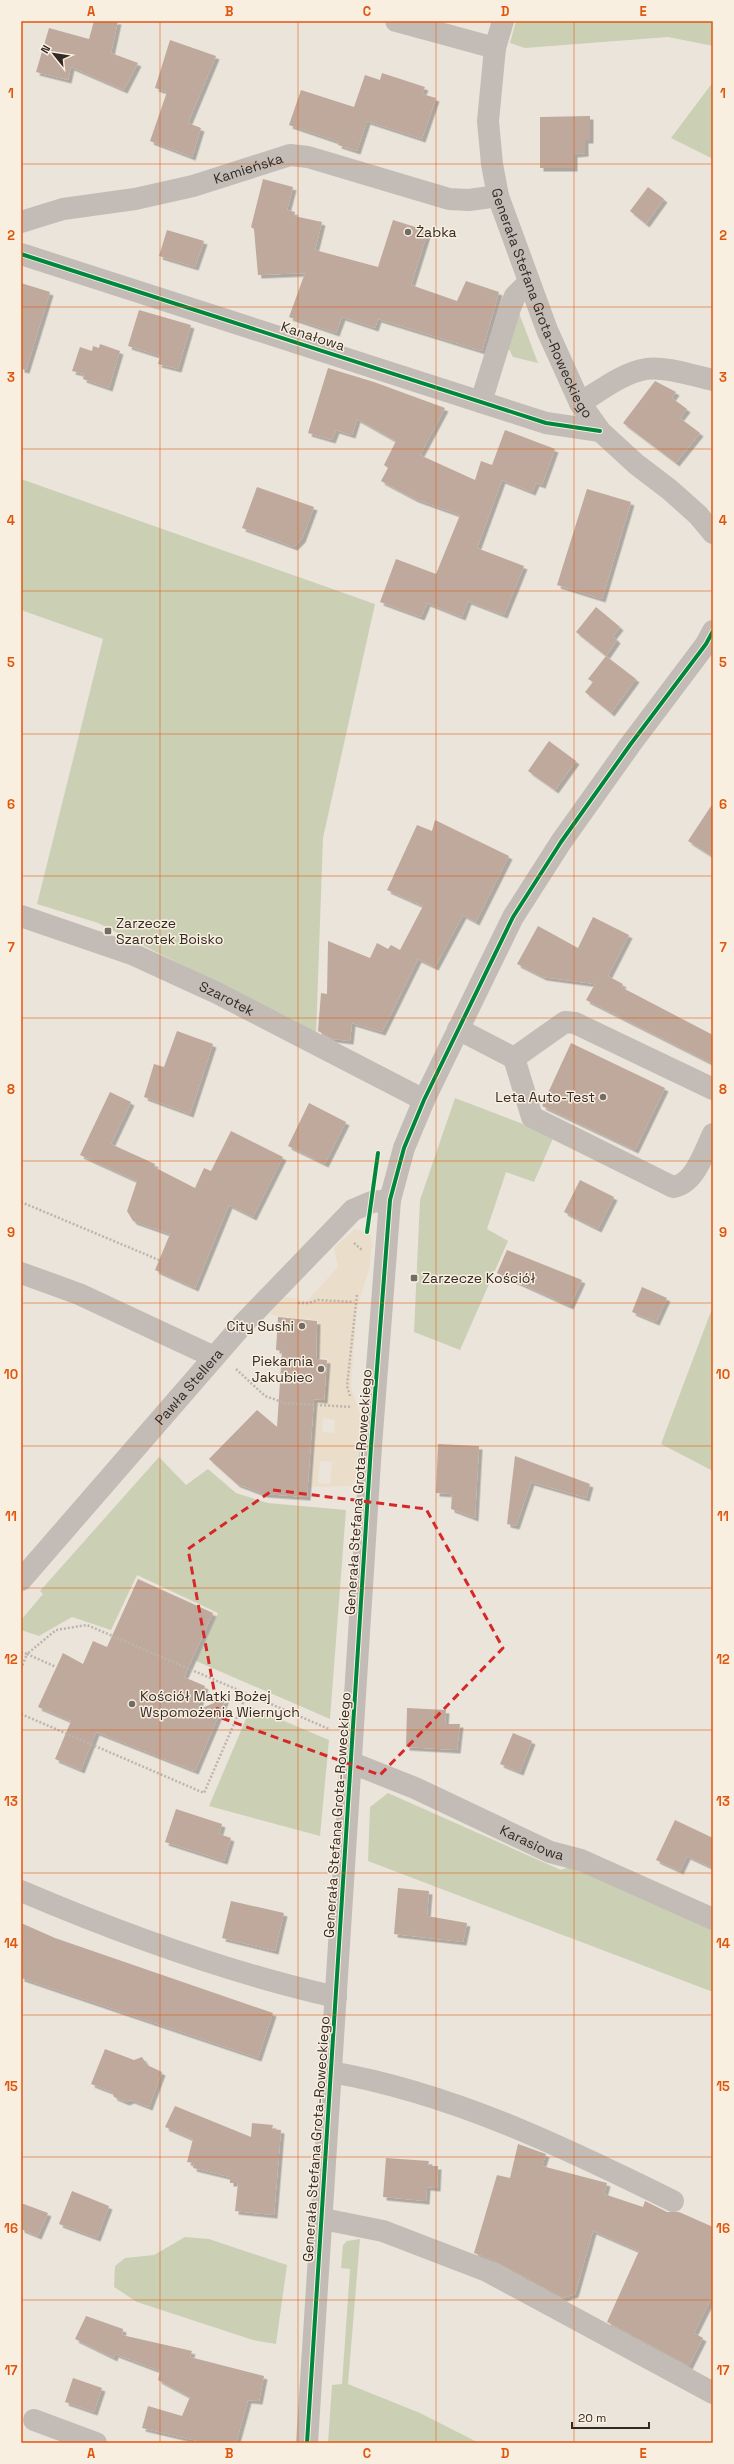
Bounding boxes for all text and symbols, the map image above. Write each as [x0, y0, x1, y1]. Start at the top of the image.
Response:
text: A [87, 3, 96, 20]
text: B [225, 3, 234, 20]
text: C [363, 3, 371, 20]
text: D [501, 3, 510, 20]
text: E [639, 3, 647, 20]
north arrow [34, 34, 74, 74]
text: N [37, 42, 53, 56]
text: 1 [8, 85, 14, 102]
text: 1 [720, 85, 726, 102]
street label: Kamieńska [211, 149, 285, 188]
street label: Generała Stefana Grota-Roweckiego [488, 187, 597, 422]
place label: Żabka [416, 223, 457, 241]
text: 2 [7, 227, 15, 244]
marker: Żabka [403, 227, 413, 237]
text: 2 [719, 227, 727, 244]
street label: Kanałowa [279, 317, 347, 355]
text: 3 [7, 369, 15, 386]
text: 3 [719, 369, 727, 386]
text: 4 [7, 512, 15, 529]
text: 4 [719, 512, 727, 529]
text: 5 [7, 654, 15, 671]
text: 5 [719, 654, 727, 671]
text: 6 [7, 796, 15, 813]
text: 6 [719, 796, 727, 813]
place label: Zarzecze Szarotek Boisko [116, 914, 223, 948]
marker: Zarzecze Szarotek Boisko [103, 926, 113, 936]
text: 7 [7, 939, 15, 956]
text: 7 [719, 939, 727, 956]
street label: Szarotek [196, 977, 258, 1020]
text: 8 [7, 1081, 15, 1098]
text: 8 [719, 1081, 727, 1098]
place label: Leta Auto-Test [495, 1088, 595, 1106]
marker: Leta Auto-Test [598, 1092, 608, 1102]
text: 9 [7, 1224, 15, 1241]
text: 9 [719, 1224, 727, 1241]
place label: Zarzecze Kościół [422, 1269, 536, 1287]
marker: Zarzecze Kościół [409, 1273, 419, 1283]
place label: City Sushi [226, 1317, 294, 1335]
marker: City Sushi [297, 1321, 307, 1331]
street label: Pawła Stellera [151, 1345, 227, 1429]
place label: Piekarnia Jakubiec [252, 1352, 313, 1386]
marker: Piekarnia Jakubiec [316, 1364, 326, 1374]
text: 10 [4, 1366, 18, 1383]
text: 10 [716, 1366, 730, 1383]
street label: Generała Stefana Grota-Roweckiego [340, 1368, 376, 1616]
text: 11 [5, 1508, 17, 1525]
text: 11 [717, 1508, 729, 1525]
text: 12 [4, 1651, 18, 1668]
text: 12 [716, 1651, 730, 1668]
place label: Kościół Matki Bożej Wspomożenia Wiernych [140, 1687, 300, 1721]
street label: Generała Stefana Grota-Roweckiego [319, 1691, 355, 1939]
marker: Kościół Matki Bożej Wspomożenia Wiernych [127, 1699, 137, 1709]
text: 13 [4, 1793, 18, 1810]
text: 13 [716, 1793, 730, 1810]
street label: Karasiowa [497, 1821, 566, 1864]
text: 14 [4, 1935, 18, 1952]
text: 14 [716, 1935, 730, 1952]
street label: Generała Stefana Grota-Roweckiego [298, 2015, 334, 2263]
text: 15 [4, 2078, 18, 2095]
text: 15 [716, 2078, 730, 2095]
text: 16 [4, 2220, 18, 2237]
text: 16 [716, 2220, 730, 2237]
text: 17 [4, 2362, 18, 2379]
text: 17 [716, 2362, 730, 2379]
scale bar [572, 2404, 649, 2430]
text: 20 m [578, 2410, 606, 2426]
text: A [87, 2445, 96, 2462]
text: B [225, 2445, 234, 2462]
text: C [363, 2445, 371, 2462]
text: D [501, 2445, 510, 2462]
text: E [639, 2445, 647, 2462]

